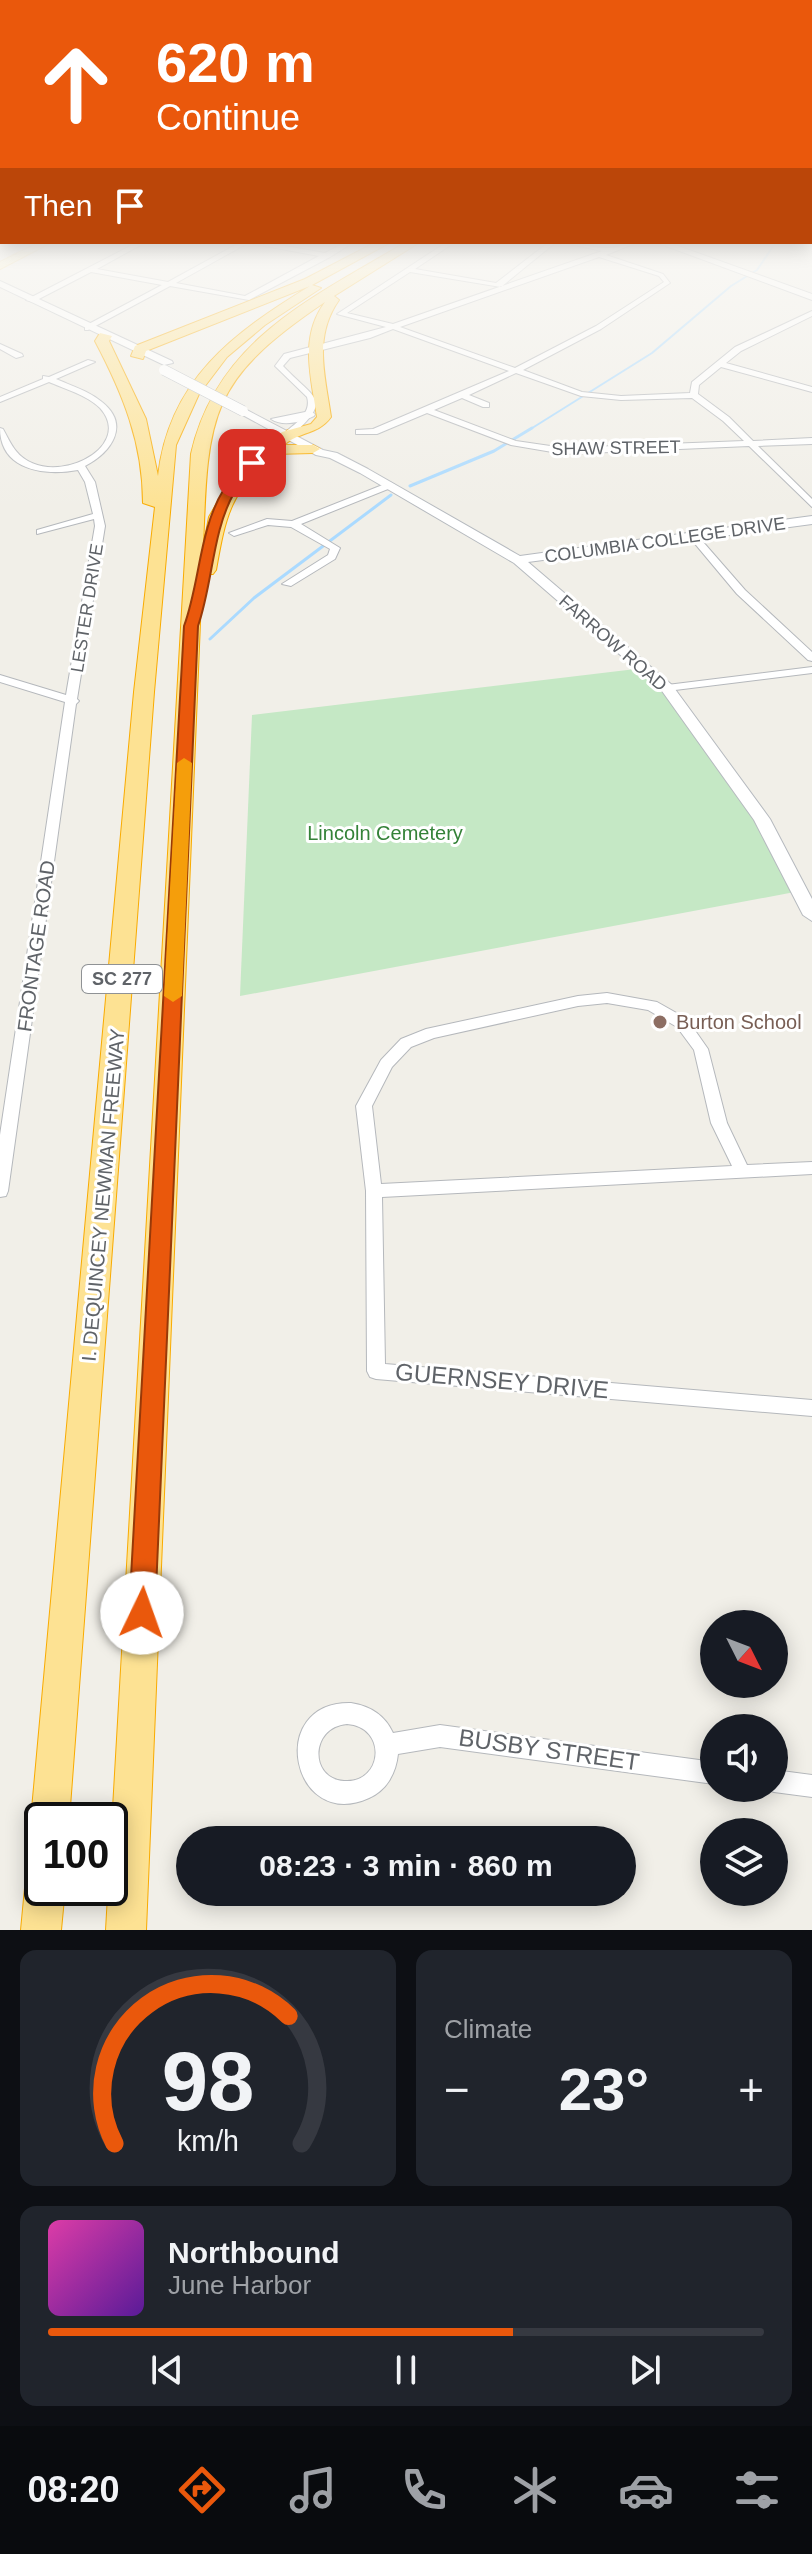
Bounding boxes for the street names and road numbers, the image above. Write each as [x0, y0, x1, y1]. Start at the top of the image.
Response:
street label: SHAW STREET [551, 437, 681, 459]
street label: COLUMBIA COLLEGE DRIVE [543, 513, 787, 567]
street label: LESTER DRIVE [67, 542, 107, 674]
street label: FARROW ROAD [555, 591, 671, 695]
street label: FRONTAGE ROAD [13, 859, 59, 1033]
road number: SC 277 [82, 965, 162, 993]
street label: I. DEQUINCEY NEWMAN FREEWAY [77, 1028, 129, 1362]
street label: GUERNSEY DRIVE [394, 1358, 610, 1403]
street label: BUSBY STREET [457, 1723, 642, 1776]

